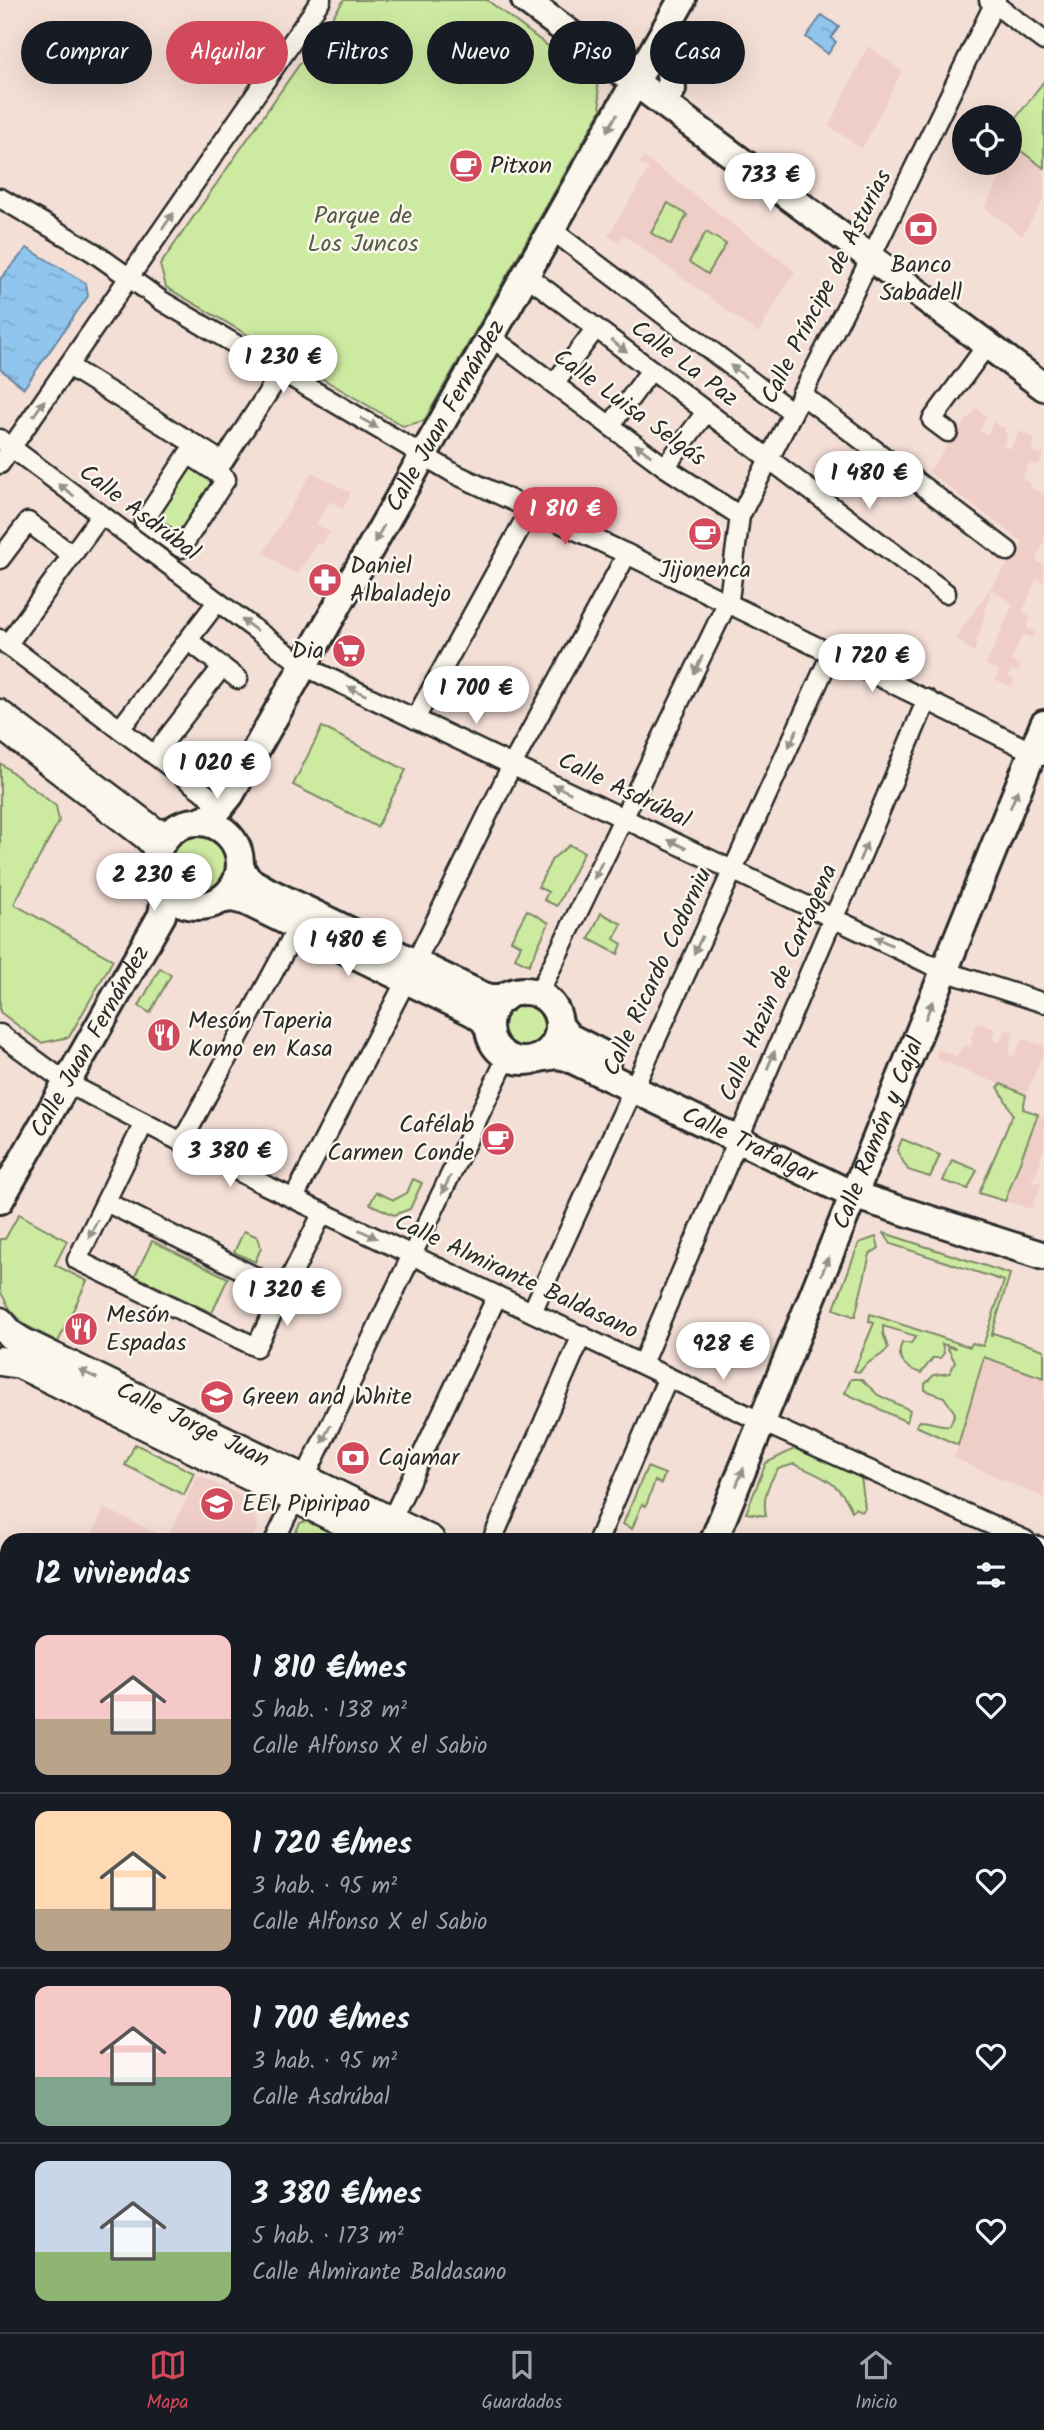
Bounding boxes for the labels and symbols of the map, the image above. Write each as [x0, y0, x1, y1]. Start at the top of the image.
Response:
one-way arrow [606, 114, 618, 133]
cafe icon: Pitxon [447, 147, 485, 185]
place label: Pitxon [490, 147, 552, 186]
pin: 733 € [721, 154, 819, 213]
street label: Calle Príncipe de Asturias [751, 163, 903, 411]
park label: Parque de Los Juncos [307, 197, 419, 264]
bank icon: Banco Sabadell [902, 210, 940, 248]
one-way arrow [161, 212, 175, 230]
place label: Banco Sabadell [880, 246, 962, 313]
street label: Calle La Paz [622, 310, 746, 418]
street label: Calle Juan Fernández [375, 312, 516, 519]
pin: 1 230 € [218, 336, 348, 395]
street label: Calle Luisa Selgás [544, 339, 714, 477]
one-way arrow [610, 339, 628, 353]
one-way arrow [729, 364, 747, 379]
one-way arrow [32, 399, 46, 417]
one-way arrow [359, 416, 378, 429]
one-way arrow [634, 443, 652, 457]
pin: 1 480 € [804, 452, 934, 511]
street label: Calle Asdrúbal [70, 454, 208, 572]
one-way arrow [57, 483, 75, 497]
pin: 1 810 € [500, 488, 630, 547]
cafe icon: Jijonenca [686, 515, 724, 553]
one-way arrow [373, 524, 385, 544]
place label: Daniel Albaladejo [350, 547, 451, 614]
place label: Jijonenca [659, 551, 751, 590]
pharmacy icon: Daniel Albaladejo [306, 561, 344, 599]
one-way arrow [240, 619, 258, 633]
place label: Dia [292, 632, 324, 671]
supermarket icon: Dia [330, 632, 368, 670]
pin: 1 720 € [807, 634, 937, 694]
one-way arrow [692, 655, 703, 675]
pin: 1 700 € [411, 666, 541, 726]
one-way arrow [347, 685, 367, 697]
one-way arrow [787, 728, 799, 748]
pin: 1 020 € [152, 742, 282, 801]
street label: Calle Asdrúbal [551, 742, 697, 840]
one-way arrow [552, 783, 572, 794]
one-way arrow [1008, 788, 1019, 809]
one-way arrow [667, 838, 687, 850]
one-way arrow [858, 841, 869, 862]
pin: 2 230 € [89, 853, 219, 913]
street label: Calle Hazin de Cartagena [709, 858, 849, 1108]
one-way arrow [593, 860, 604, 880]
street label: Calle Ricardo Codorniu [593, 861, 724, 1083]
pin: 1 480 € [283, 918, 413, 978]
one-way arrow [692, 935, 703, 955]
one-way arrow [873, 936, 893, 947]
street label: Calle Juan Fernández [20, 938, 160, 1145]
one-way arrow [923, 999, 934, 1020]
place label: Mesón Taperia Komo en Kasa [188, 1002, 333, 1069]
restaurant icon: Mesón Taperia Komo en Kasa [145, 1016, 183, 1054]
street label: Calle Ramón y Cajal [822, 1030, 935, 1236]
one-way arrow [766, 1049, 777, 1070]
street label: Calle Trafalgar [675, 1096, 826, 1195]
place label: Cafélab Carmen Conde [327, 1106, 474, 1173]
cafe icon: Cafélab Carmen Conde [479, 1120, 517, 1158]
pin: 3 380 € [165, 1130, 295, 1189]
one-way arrow [441, 1175, 452, 1195]
street label: Calle Almirante Baldasano [387, 1203, 645, 1351]
one-way arrow [87, 1219, 98, 1239]
one-way arrow [358, 1228, 378, 1240]
one-way arrow [820, 1255, 831, 1276]
pin: 1 320 € [222, 1268, 352, 1328]
place label: Mesón Espadas [106, 1296, 186, 1363]
restaurant icon: Mesón Espadas [62, 1310, 100, 1348]
pin: 928 € [674, 1322, 772, 1382]
one-way arrow [78, 1368, 98, 1380]
street label: Calle Jorge Juan [109, 1371, 276, 1479]
school or university icon: Green and White [198, 1378, 236, 1416]
place label: Green and White [242, 1378, 412, 1417]
one-way arrow [320, 1424, 331, 1444]
bank icon: Cajamar [334, 1439, 372, 1477]
place label: Cajamar [378, 1439, 461, 1478]
one-way arrow [734, 1466, 745, 1487]
school or university icon: EEI Pipiripao [198, 1485, 236, 1523]
place label: EEI Pipiripao [242, 1485, 370, 1524]

